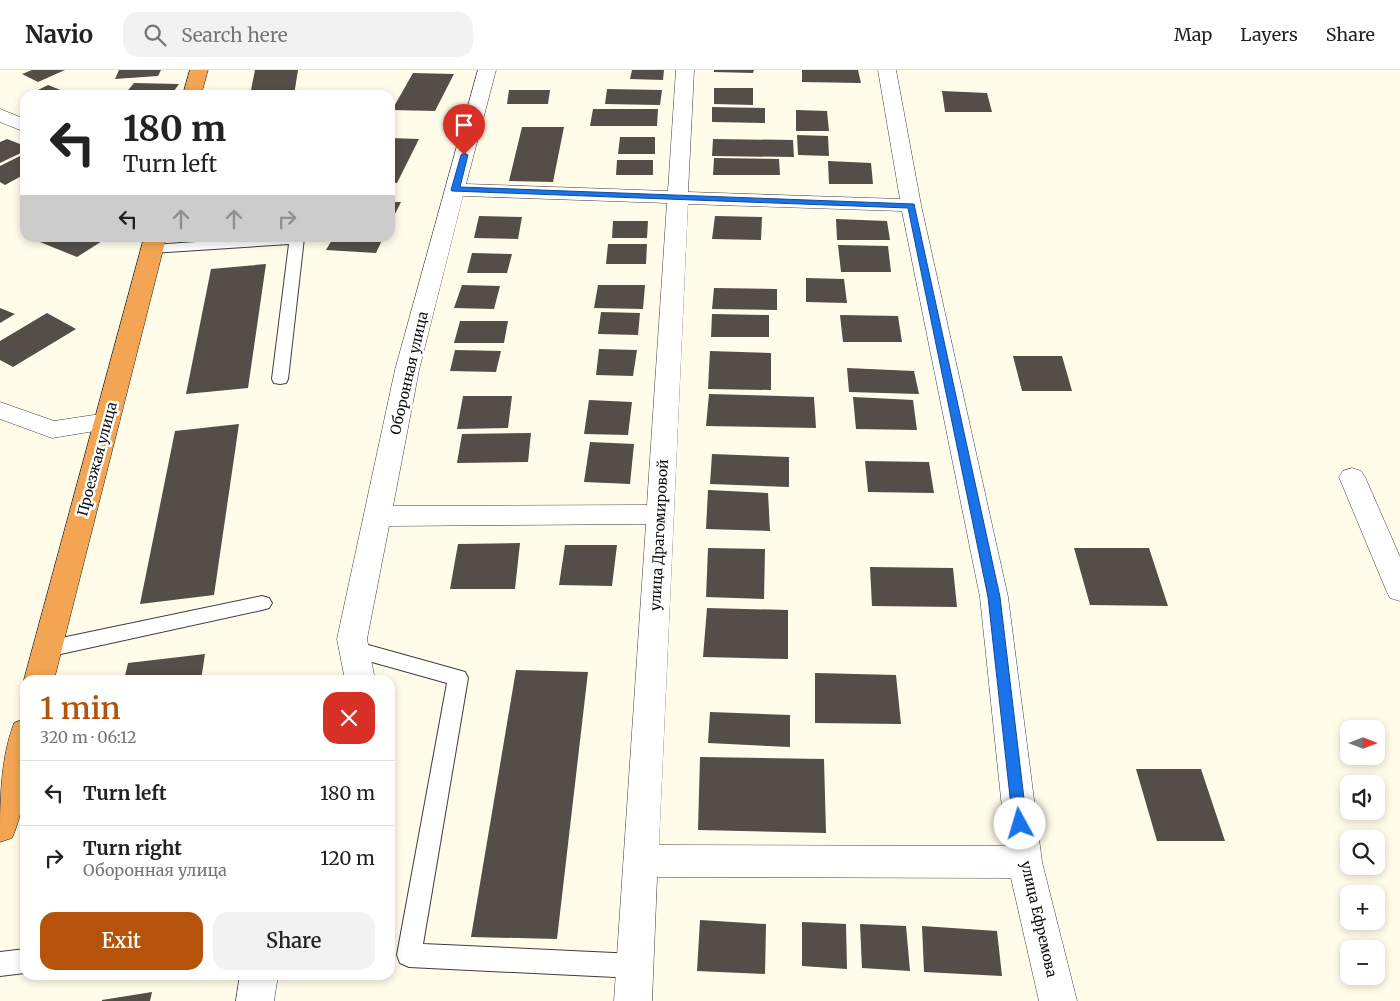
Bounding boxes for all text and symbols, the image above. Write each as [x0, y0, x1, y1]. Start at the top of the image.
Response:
search box [123, 12, 473, 57]
text: Navio [25, 19, 93, 50]
icon: search [141, 21, 169, 49]
text: Search here [181, 23, 288, 47]
text: Map [1174, 23, 1212, 46]
text: Layers [1240, 23, 1298, 46]
text: Share [1326, 23, 1375, 46]
pin [443, 104, 485, 155]
text: 180 m [123, 107, 226, 151]
icon: left [40, 110, 105, 175]
icon: arrive [450, 111, 478, 139]
text: Turn left [123, 150, 217, 178]
icon: left [114, 205, 142, 233]
icon: ahead [167, 205, 195, 233]
icon: ahead [220, 205, 248, 233]
icon: right [273, 205, 301, 233]
street label: Оборонная улица [386, 309, 432, 436]
street label: Проезжая улица [73, 399, 121, 518]
street label: улица Драгомировой [646, 459, 672, 611]
text: 1 min [40, 689, 121, 727]
button: close [323, 692, 375, 744]
north arrow [1340, 720, 1385, 765]
map controls [1340, 720, 1385, 985]
text: 320 m · 06:12 [40, 727, 137, 747]
button: sound [1340, 775, 1385, 820]
icon: left [40, 779, 68, 807]
text: Turn left [83, 781, 167, 805]
text: 180 m [320, 781, 375, 805]
position arrow [993, 797, 1045, 849]
button: search [1340, 830, 1385, 875]
text: Turn right [83, 836, 182, 860]
icon: right [40, 844, 68, 872]
text: 120 m [320, 846, 375, 870]
street label: улица Ефремова [1017, 859, 1061, 979]
text: Оборонная улица [83, 860, 227, 880]
button: + [1340, 885, 1385, 930]
button: Exit [40, 912, 203, 970]
button: Share [213, 912, 375, 970]
button: − [1340, 940, 1385, 985]

